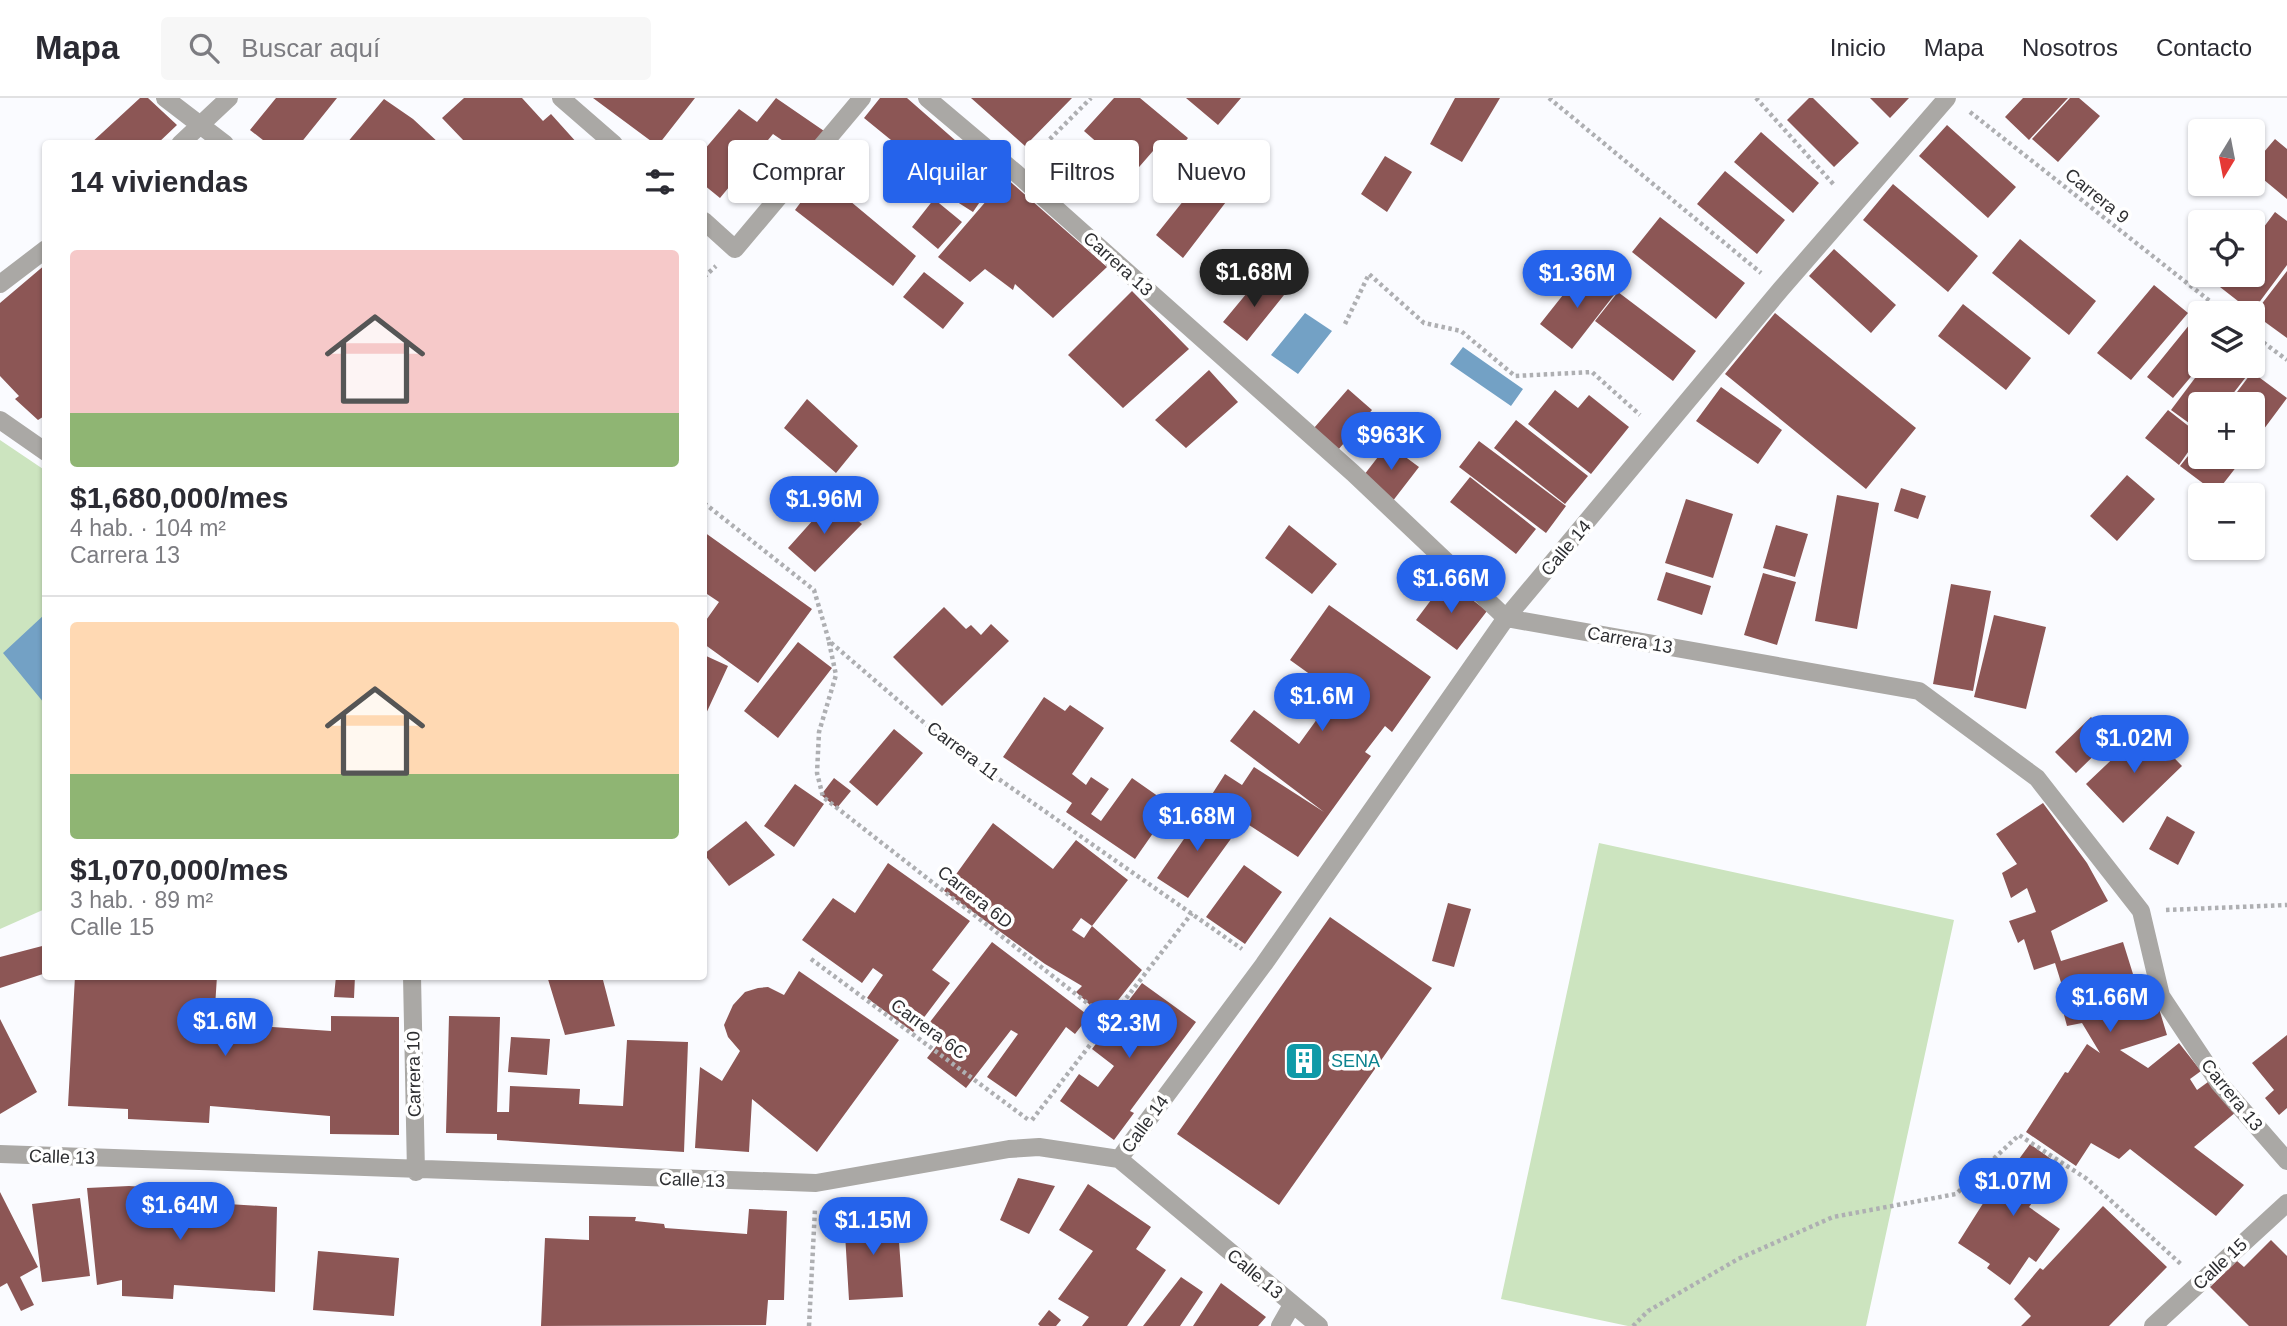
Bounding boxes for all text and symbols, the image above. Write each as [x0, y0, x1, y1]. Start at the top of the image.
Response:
search box [161, 17, 651, 80]
text: Mapa [35, 29, 119, 66]
icon: search [185, 29, 223, 67]
text: Buscar aquí [241, 33, 380, 63]
text: Inicio [1830, 34, 1886, 61]
text: Mapa [1924, 34, 1984, 61]
text: Nosotros [2022, 34, 2118, 61]
text: Contacto [2156, 34, 2252, 61]
north arrow [2188, 119, 2264, 196]
map controls [2188, 119, 2265, 560]
chip: Comprar [728, 140, 869, 203]
chip: Alquilar [883, 140, 1011, 203]
chip: Filtros [1025, 140, 1139, 203]
chip: Nuevo [1153, 140, 1270, 203]
icon: filters [641, 163, 679, 201]
street label: Carrera 9 [2061, 164, 2133, 228]
text: 14 viviendas [70, 165, 248, 198]
button: locate [2188, 210, 2265, 287]
street label: Carrera 13 [1079, 228, 1157, 300]
pin: $1.68M [1197, 250, 1311, 309]
pin: $1.36M [1520, 250, 1634, 310]
text: $1.68M [1216, 259, 1292, 285]
text: $1.36M [1539, 260, 1615, 286]
icon: home [312, 296, 438, 422]
button: layers [2188, 301, 2265, 378]
button: + [2188, 392, 2265, 469]
pin: $963K [1342, 412, 1440, 472]
text: $963K [1357, 422, 1425, 448]
pin: $1.96M [767, 476, 881, 536]
text: $1,680,000/mes [70, 481, 289, 514]
button: − [2188, 483, 2265, 560]
text: $1.96M [786, 486, 862, 512]
text: 4 hab. · 104 m² [70, 515, 226, 541]
street label: Calle 14 [1537, 516, 1595, 580]
text: Carrera 13 [70, 542, 180, 568]
pin: $1.66M [1394, 556, 1508, 615]
text: $1.66M [1413, 565, 1489, 591]
street label: Carrera 13 [1586, 623, 1674, 657]
icon: home [312, 668, 438, 794]
pin: $1.6M [1273, 674, 1371, 733]
text: $1.6M [1290, 683, 1354, 709]
pin: $1.02M [2077, 716, 2191, 775]
street label: Carrera 11 [923, 718, 1003, 784]
text: $1.02M [2096, 725, 2172, 751]
pin: $1.68M [1140, 794, 1254, 853]
text: $1.68M [1159, 803, 1235, 829]
text: $1,070,000/mes [70, 853, 289, 886]
street label: Carrera 6D [934, 862, 1016, 932]
text: 3 hab. · 89 m² [70, 887, 213, 913]
text: Calle 15 [70, 914, 154, 940]
pin: $1.66M [2053, 974, 2167, 1034]
text: $1.66M [2072, 984, 2148, 1010]
street label: Carrera 6C [887, 995, 971, 1063]
pin: $1.6M [176, 998, 274, 1058]
pin: $2.3M [1080, 1000, 1178, 1060]
text: $1.6M [193, 1008, 257, 1034]
text: $2.3M [1097, 1010, 1161, 1036]
street label: Carrera 10 [403, 1031, 425, 1117]
building icon: SENA [1283, 1040, 1325, 1082]
place label: SENA [1331, 1051, 1380, 1071]
street label: Carrera 13 [2197, 1055, 2267, 1135]
street label: Calle 14 [1117, 1091, 1173, 1157]
street label: Calle 13 [29, 1146, 95, 1168]
pin: $1.07M [1956, 1158, 2070, 1218]
text: $1.07M [1975, 1168, 2051, 1194]
street label: Calle 13 [659, 1169, 725, 1191]
pin: $1.64M [123, 1182, 237, 1242]
text: $1.64M [142, 1192, 218, 1218]
pin: $1.15M [816, 1198, 930, 1257]
text: $1.15M [835, 1207, 911, 1233]
street label: Calle 15 [2189, 1234, 2251, 1294]
street label: Calle 13 [1223, 1245, 1287, 1303]

